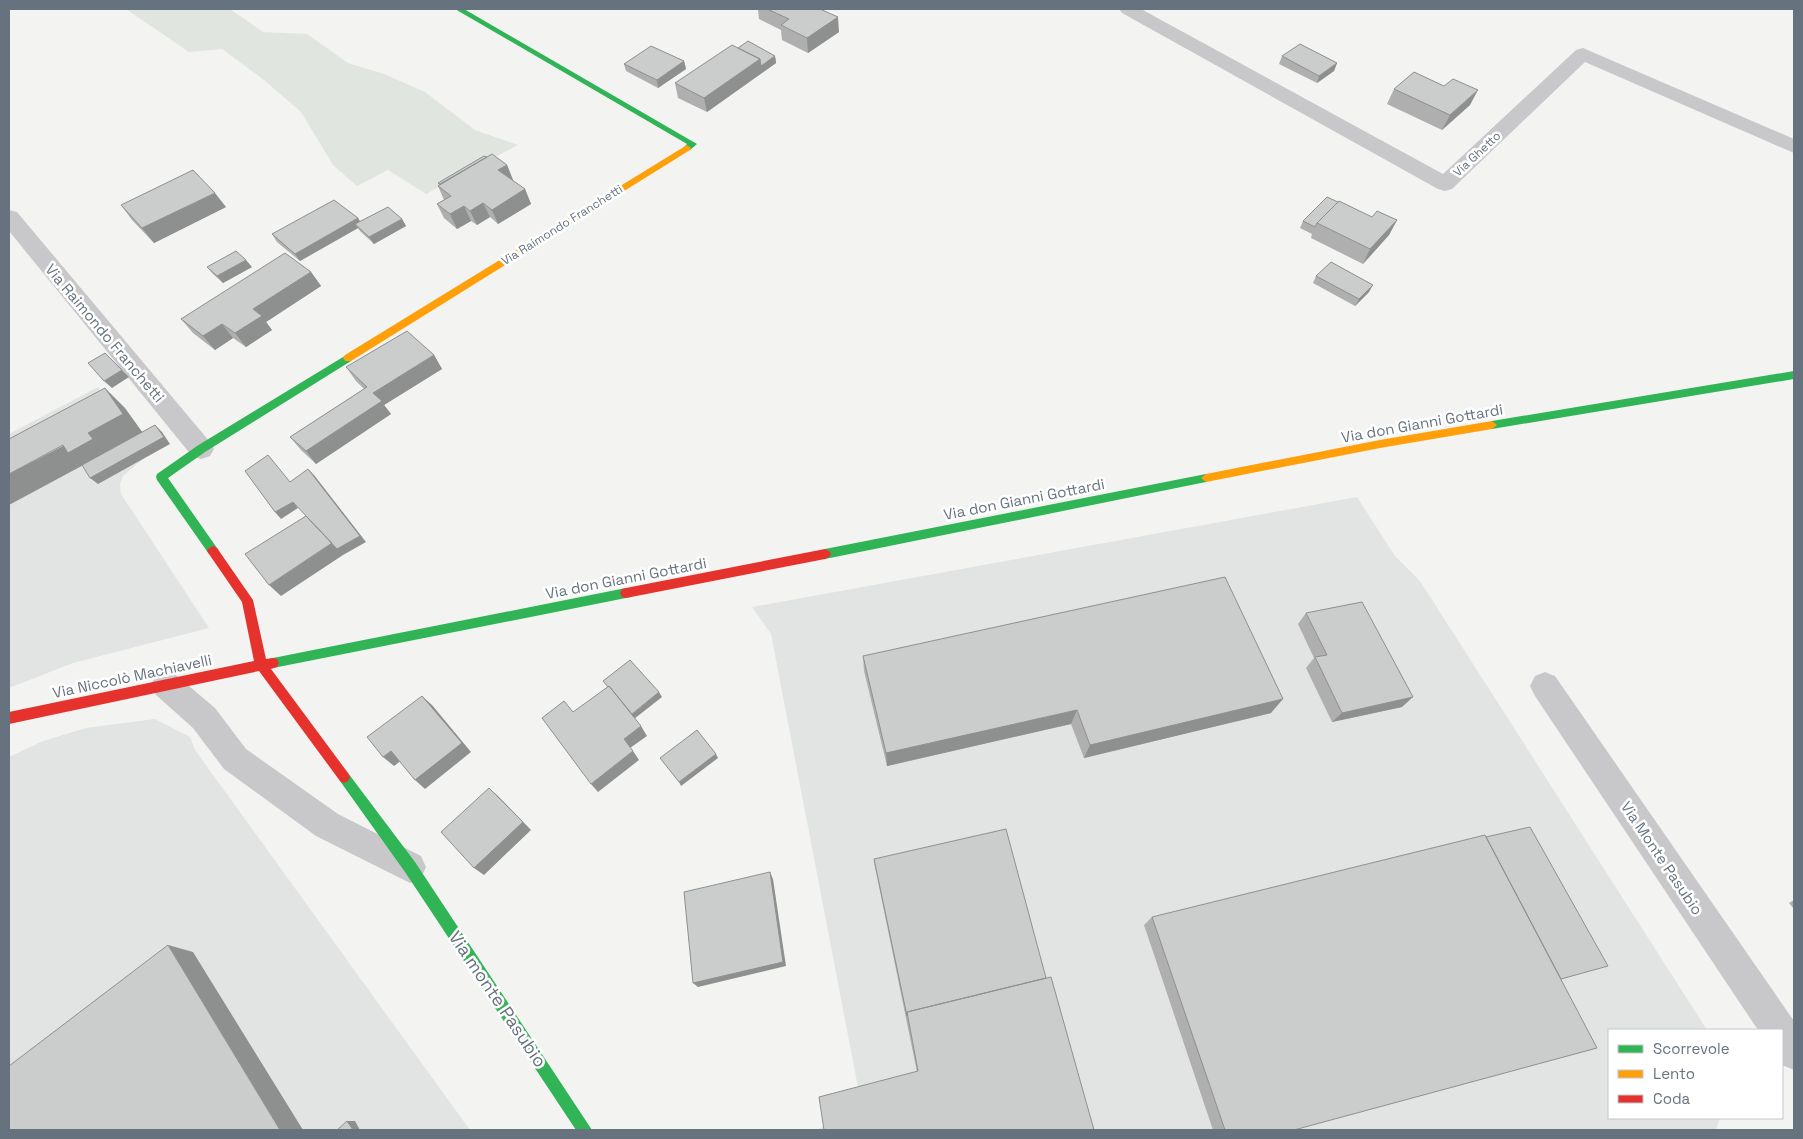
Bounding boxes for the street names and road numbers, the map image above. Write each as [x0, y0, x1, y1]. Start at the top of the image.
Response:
street label: Via Ghetto [1450, 128, 1504, 180]
street label: Via Raimondo Franchetti [498, 181, 626, 269]
street label: Via Raimondo Franchetti [41, 260, 169, 406]
street label: Via don Gianni Gottardi [1340, 399, 1504, 447]
street label: Via don Gianni Gottardi [942, 474, 1106, 524]
street label: Via don Gianni Gottardi [544, 553, 708, 603]
street label: Via Niccolò Machiavelli [51, 650, 213, 702]
street label: Via Monte Pasubio [1617, 797, 1707, 919]
street label: Via monte Pasubio [444, 926, 552, 1072]

